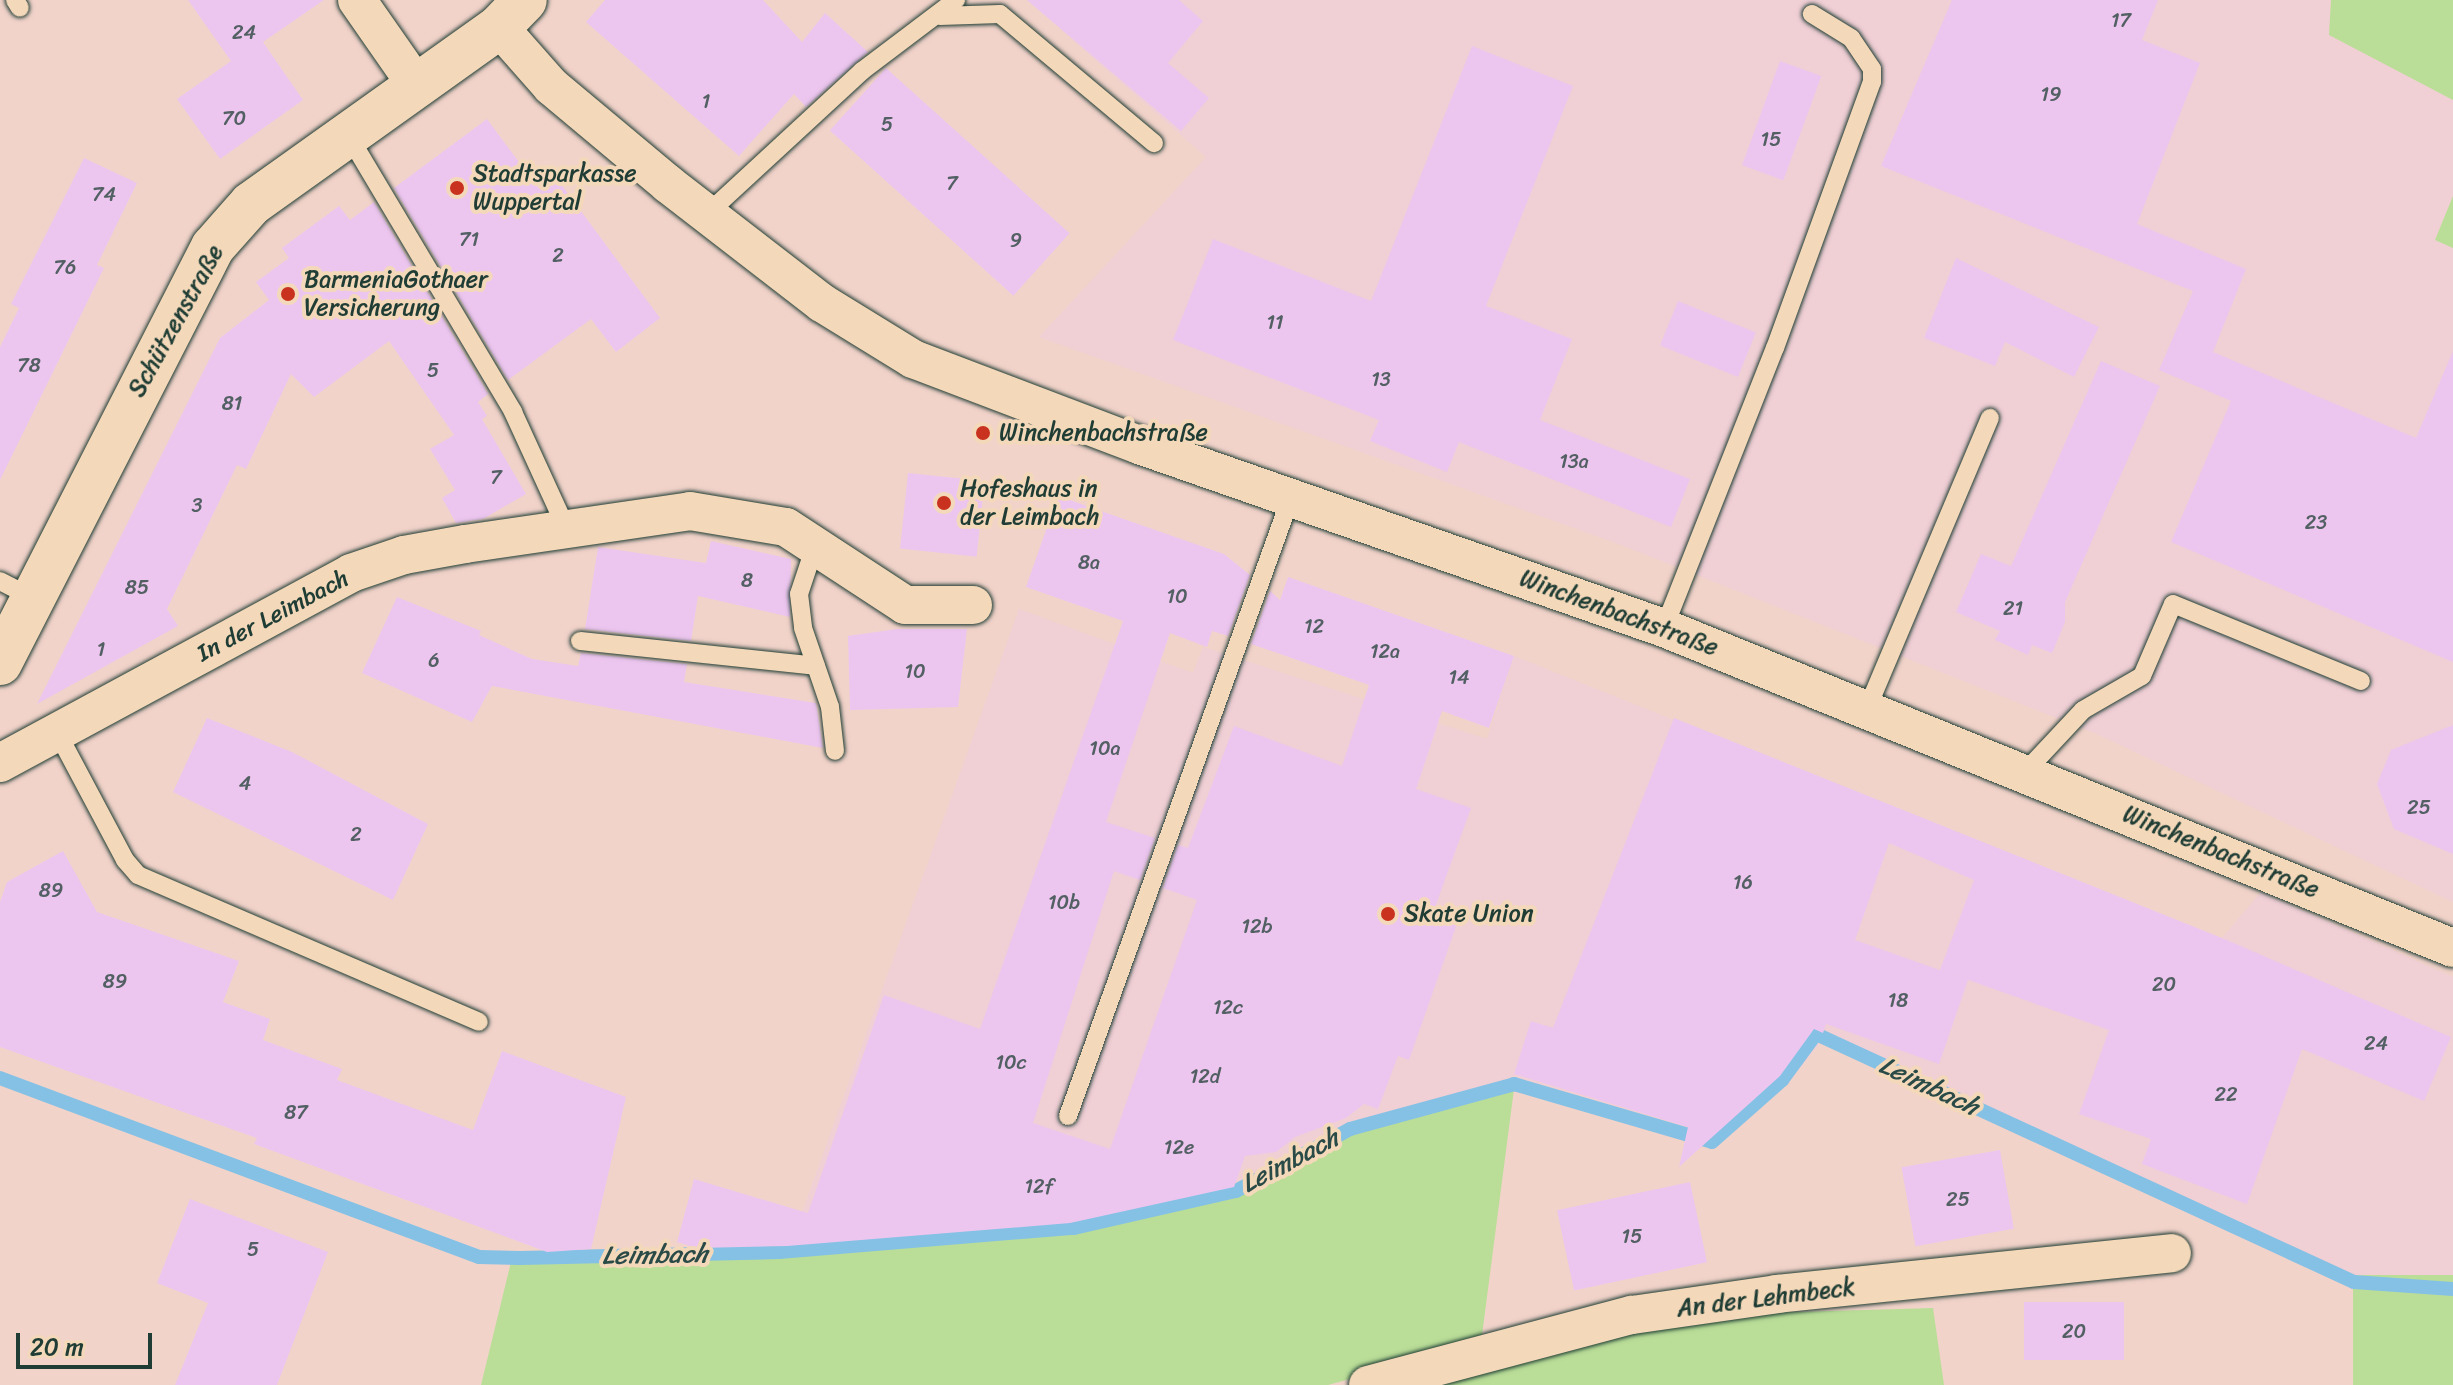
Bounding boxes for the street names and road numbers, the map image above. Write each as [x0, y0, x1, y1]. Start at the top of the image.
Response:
street label: Schützenstraße [122, 240, 230, 402]
street label: In der Leimbach [192, 564, 354, 668]
street label: Winchenbachstraße [1516, 564, 1722, 662]
street label: Winchenbachstraße [2119, 800, 2323, 904]
street label: An der Lehmbeck [1675, 1273, 1857, 1323]

